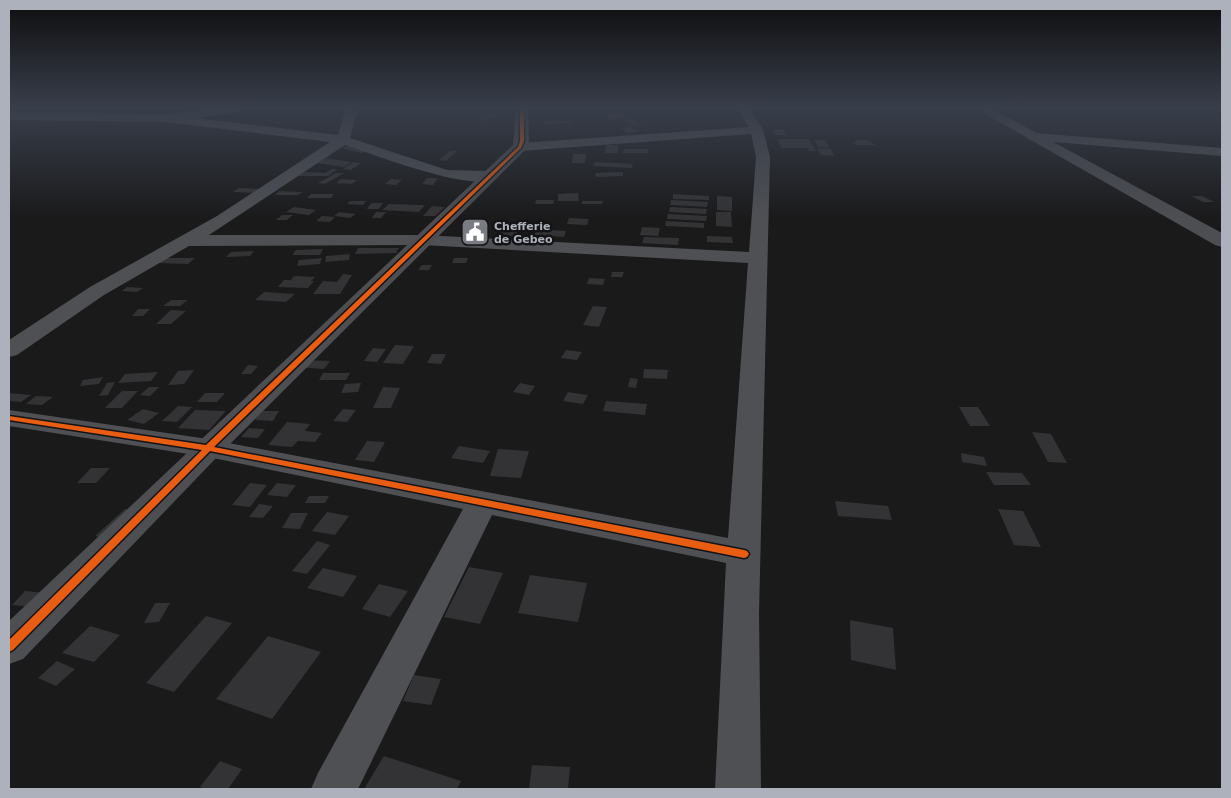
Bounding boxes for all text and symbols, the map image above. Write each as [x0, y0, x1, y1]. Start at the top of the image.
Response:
public building icon: Chefferie de Gebeo [460, 217, 490, 247]
place label: Chefferie de Gebeo [494, 220, 553, 246]

